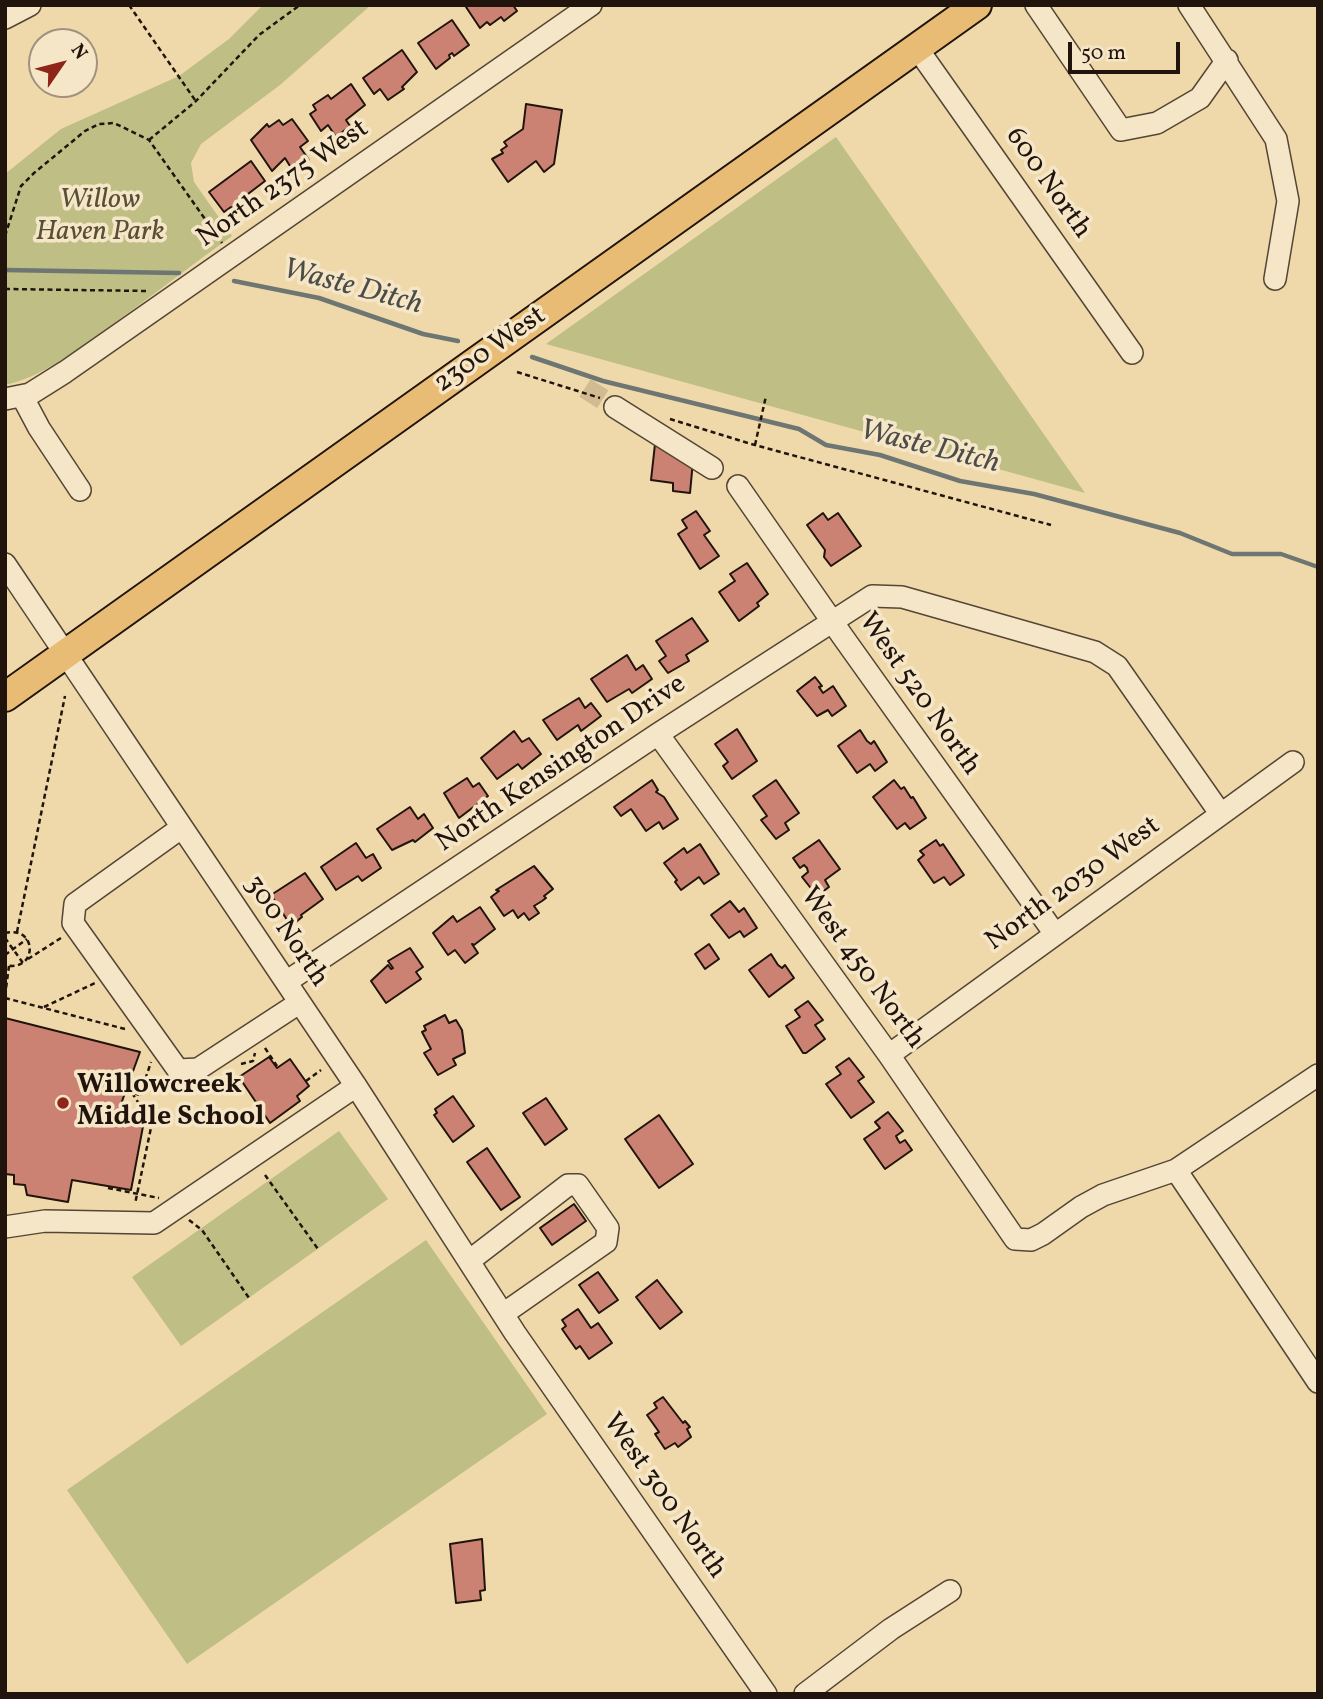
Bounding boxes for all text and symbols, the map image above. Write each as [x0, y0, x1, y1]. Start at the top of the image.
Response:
north arrow [28, 28, 98, 98]
scale bar [1071, 28, 1183, 72]
text: N [64, 39, 93, 65]
text: 50 m [1081, 39, 1126, 68]
street label: North 2375 West [192, 113, 376, 257]
street label: 600 North [997, 122, 1097, 246]
park label: Willow Haven Park [36, 185, 164, 251]
water label: Waste Ditch [278, 253, 426, 325]
street label: 2300 West [429, 300, 553, 402]
water label: Waste Ditch [855, 414, 1003, 484]
street label: West 520 North [849, 607, 987, 783]
street label: North Kensington Drive [431, 669, 693, 861]
street label: North 2030 West [980, 810, 1168, 960]
street label: 300 North [235, 870, 335, 994]
street label: West 450 North [791, 882, 931, 1056]
place label: Willowcreek Middle School [77, 1070, 265, 1136]
marker: Willowcreek Middle School [55, 1095, 71, 1111]
street label: West 300 North [594, 1408, 732, 1586]

